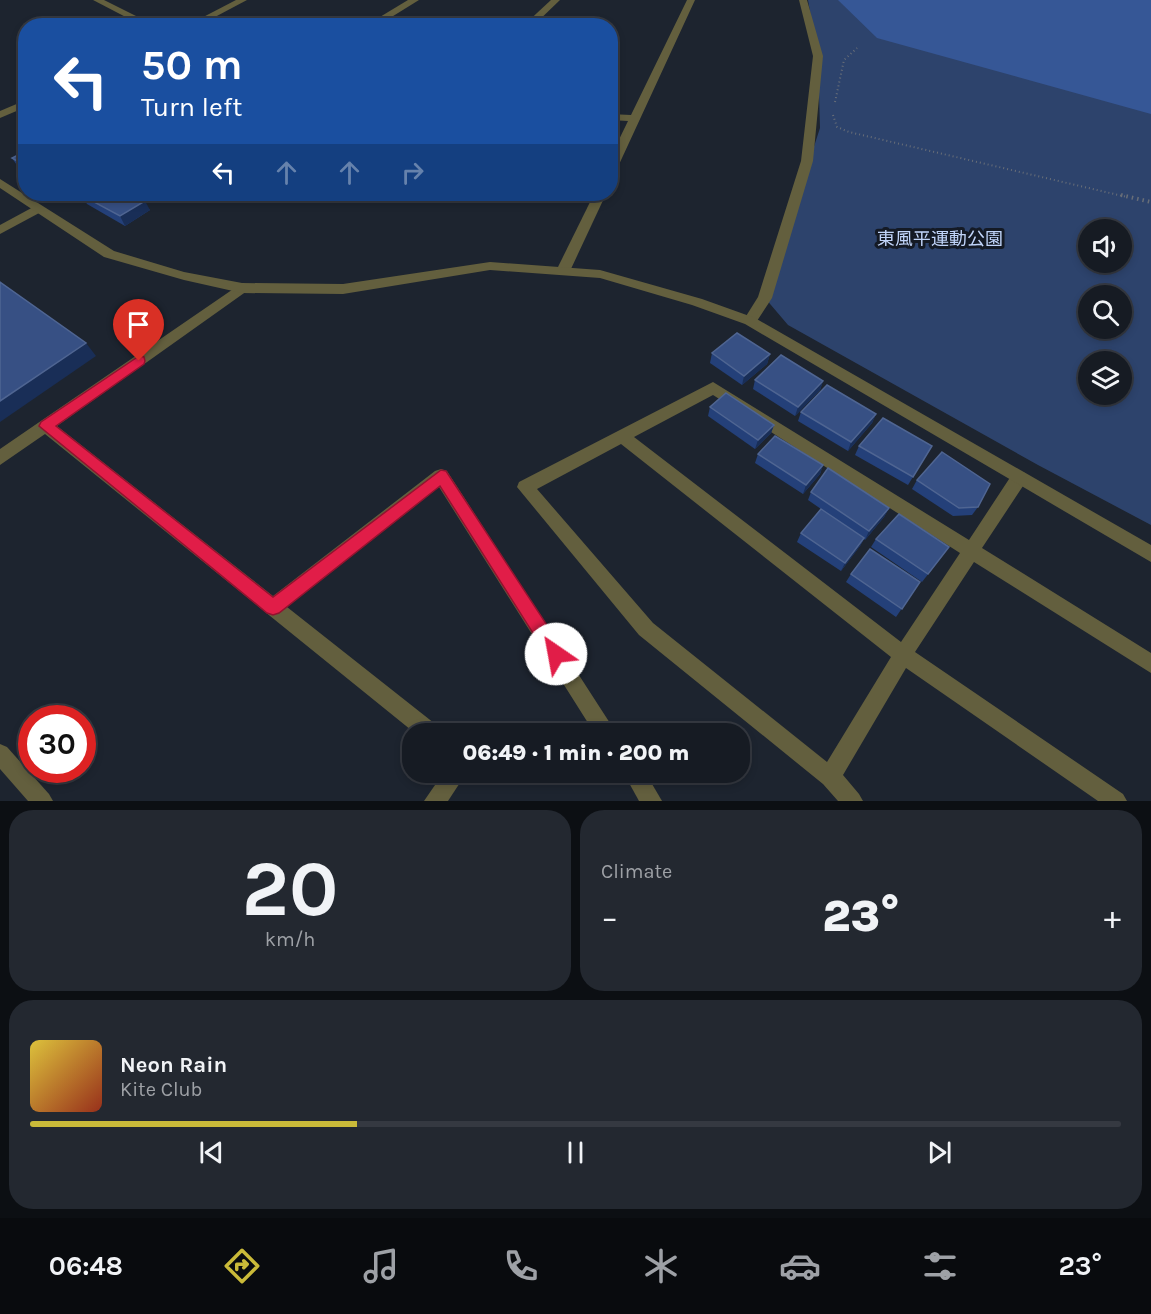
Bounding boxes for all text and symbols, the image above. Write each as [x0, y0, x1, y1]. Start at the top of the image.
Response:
text: 50 m [141, 40, 243, 90]
icon: left [42, 42, 120, 120]
text: Turn left [141, 91, 242, 123]
icon: left [207, 156, 240, 189]
icon: ahead [270, 156, 303, 189]
icon: ahead [333, 156, 366, 189]
icon: right [396, 156, 429, 189]
map controls [1078, 219, 1132, 405]
button: sound [1078, 219, 1132, 273]
park label: 東風平運動公園 [877, 228, 1003, 250]
button: search [1078, 285, 1132, 339]
pin [113, 299, 164, 361]
icon: arrive [122, 308, 155, 341]
button: layers [1078, 351, 1132, 405]
position arrow [524, 622, 588, 686]
speed limit sign: 30 [18, 705, 96, 783]
text: 06:49 · 1 min · 200 m [463, 740, 690, 766]
text: 20 [242, 843, 338, 935]
text: Climate [601, 860, 672, 883]
text: 23° [822, 890, 900, 942]
text: − [601, 898, 618, 936]
text: + [1104, 898, 1121, 936]
text: km/h [265, 928, 315, 951]
text: Neon Rain [120, 1052, 227, 1078]
text: Kite Club [120, 1078, 202, 1101]
icon: previous [195, 1136, 228, 1169]
icon: pause [559, 1136, 592, 1169]
icon: next [923, 1136, 956, 1169]
icon: directions [221, 1245, 263, 1287]
icon: music [360, 1245, 402, 1287]
icon: phone [500, 1245, 542, 1287]
icon: climate [640, 1245, 682, 1287]
icon: car [779, 1245, 821, 1287]
icon: filters [919, 1245, 961, 1287]
text: 06:48 [49, 1250, 123, 1282]
text: 23° [1058, 1250, 1102, 1282]

